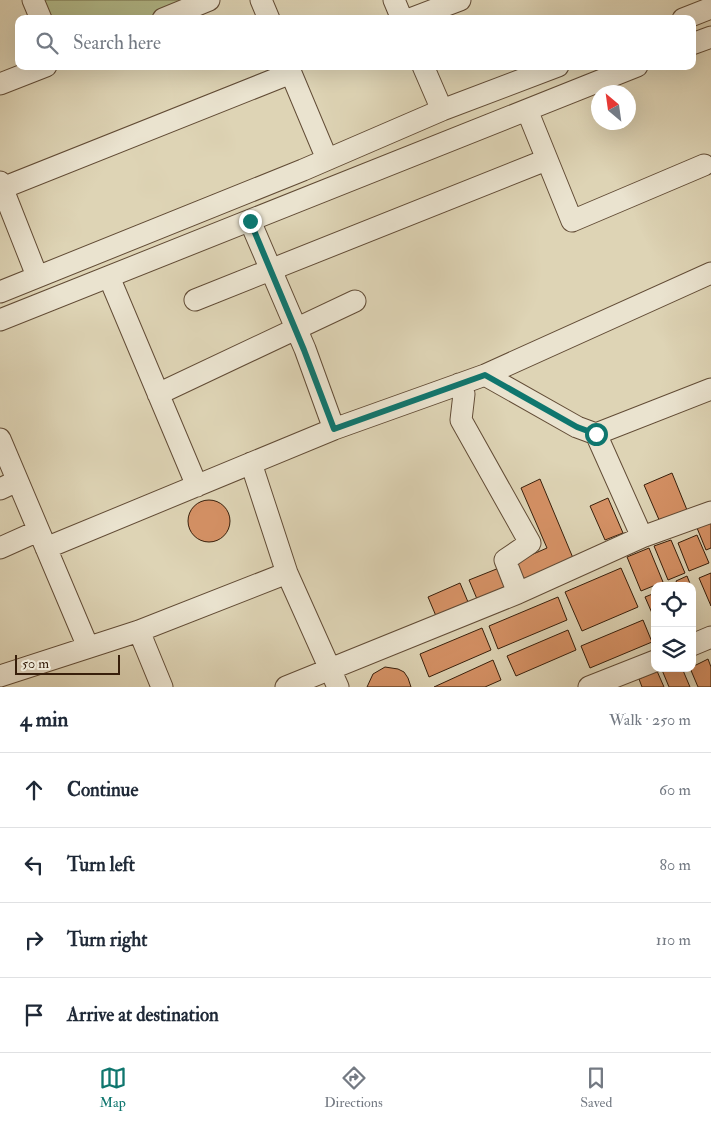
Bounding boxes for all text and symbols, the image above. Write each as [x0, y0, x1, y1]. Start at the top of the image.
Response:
search box [15, 15, 696, 70]
icon: search [33, 29, 61, 57]
text: Search here [73, 31, 161, 55]
north arrow [591, 85, 636, 130]
route end [239, 210, 262, 233]
route start [585, 423, 608, 446]
map controls [651, 582, 696, 672]
button: locate [651, 582, 696, 627]
button: layers [651, 627, 696, 672]
scale bar [15, 652, 120, 675]
text: 50 m [22, 655, 49, 672]
text: 4 min [20, 706, 68, 733]
text: Walk · 250 m [609, 710, 691, 730]
icon: ahead [20, 776, 48, 804]
text: Continue [67, 778, 138, 802]
text: 60 m [659, 780, 691, 800]
icon: left [20, 851, 48, 879]
text: Turn left [67, 853, 135, 877]
text: 80 m [660, 855, 691, 875]
icon: right [20, 926, 48, 954]
text: Turn right [67, 928, 147, 952]
text: 110 m [656, 930, 691, 950]
icon: arrive [20, 1001, 48, 1029]
text: Arrive at destination [67, 1003, 219, 1027]
tab: Map [99, 1064, 127, 1111]
tab: Directions [324, 1064, 383, 1111]
tab: Saved [580, 1064, 612, 1111]

